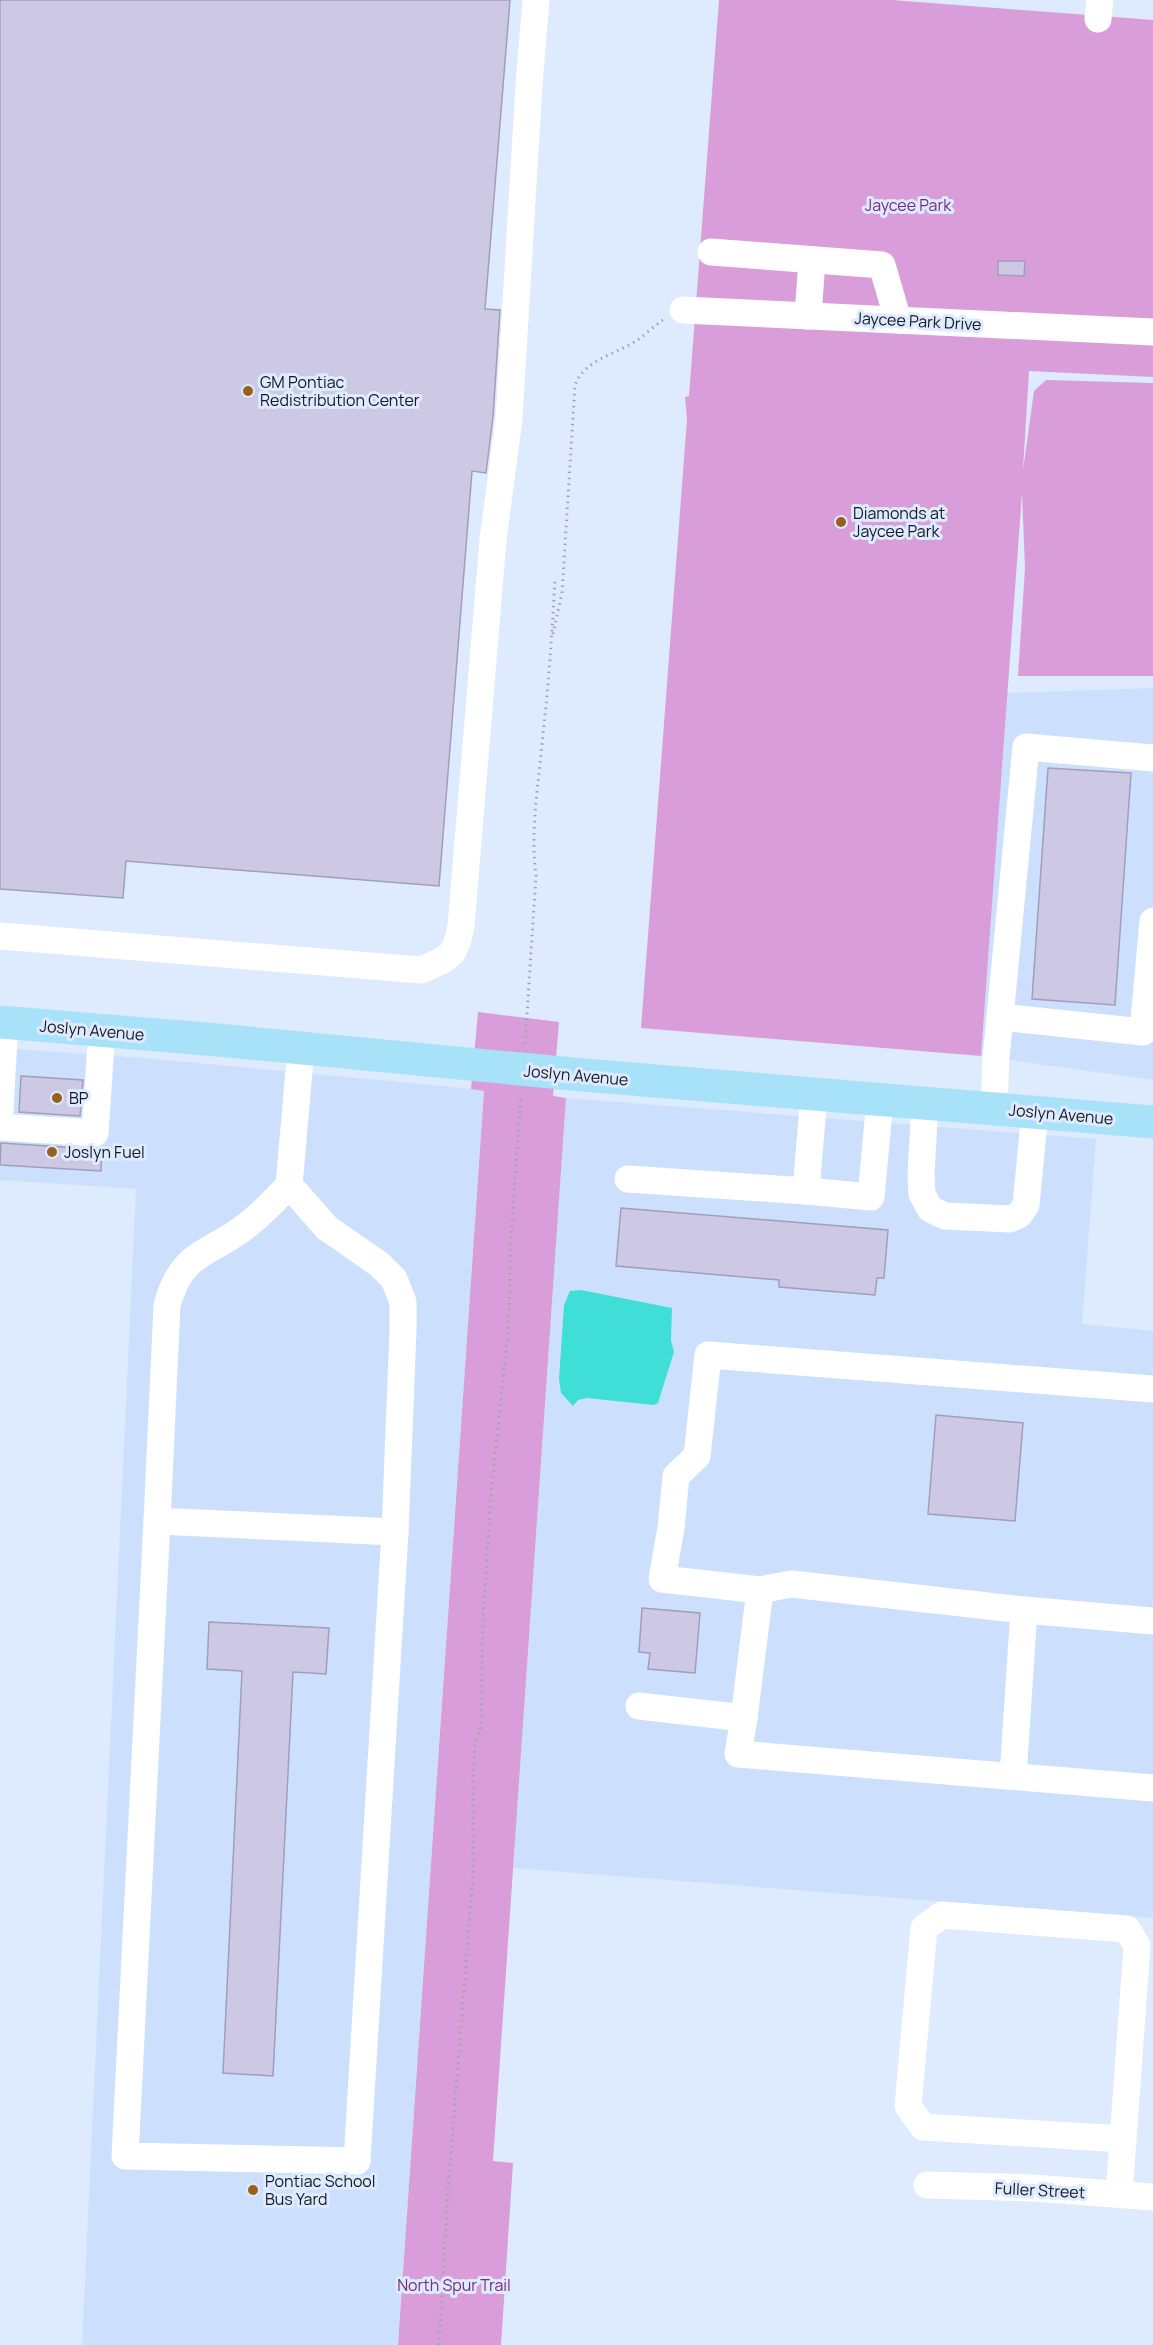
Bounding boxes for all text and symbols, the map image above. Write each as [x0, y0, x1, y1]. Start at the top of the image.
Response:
park label: Jaycee Park [865, 194, 952, 216]
street label: Jaycee Park Drive [854, 307, 982, 335]
place label: GM Pontiac Redistribution Center [260, 371, 420, 411]
marker: GM Pontiac Redistribution Center [241, 384, 255, 398]
place label: Diamonds at Jaycee Park [853, 502, 945, 542]
marker: Diamonds at Jaycee Park [834, 515, 848, 529]
street label: Joslyn Avenue [39, 1014, 145, 1046]
street label: Joslyn Avenue [523, 1059, 629, 1091]
place label: BP [69, 1087, 89, 1109]
marker: BP [50, 1091, 64, 1105]
street label: Joslyn Avenue [1008, 1098, 1114, 1130]
place label: Joslyn Fuel [64, 1141, 145, 1163]
marker: Joslyn Fuel [45, 1145, 59, 1159]
place label: Pontiac School Bus Yard [265, 2170, 376, 2210]
street label: Fuller Street [994, 2177, 1086, 2203]
marker: Pontiac School Bus Yard [246, 2183, 260, 2197]
park label: North Spur Trail [397, 2274, 511, 2296]

